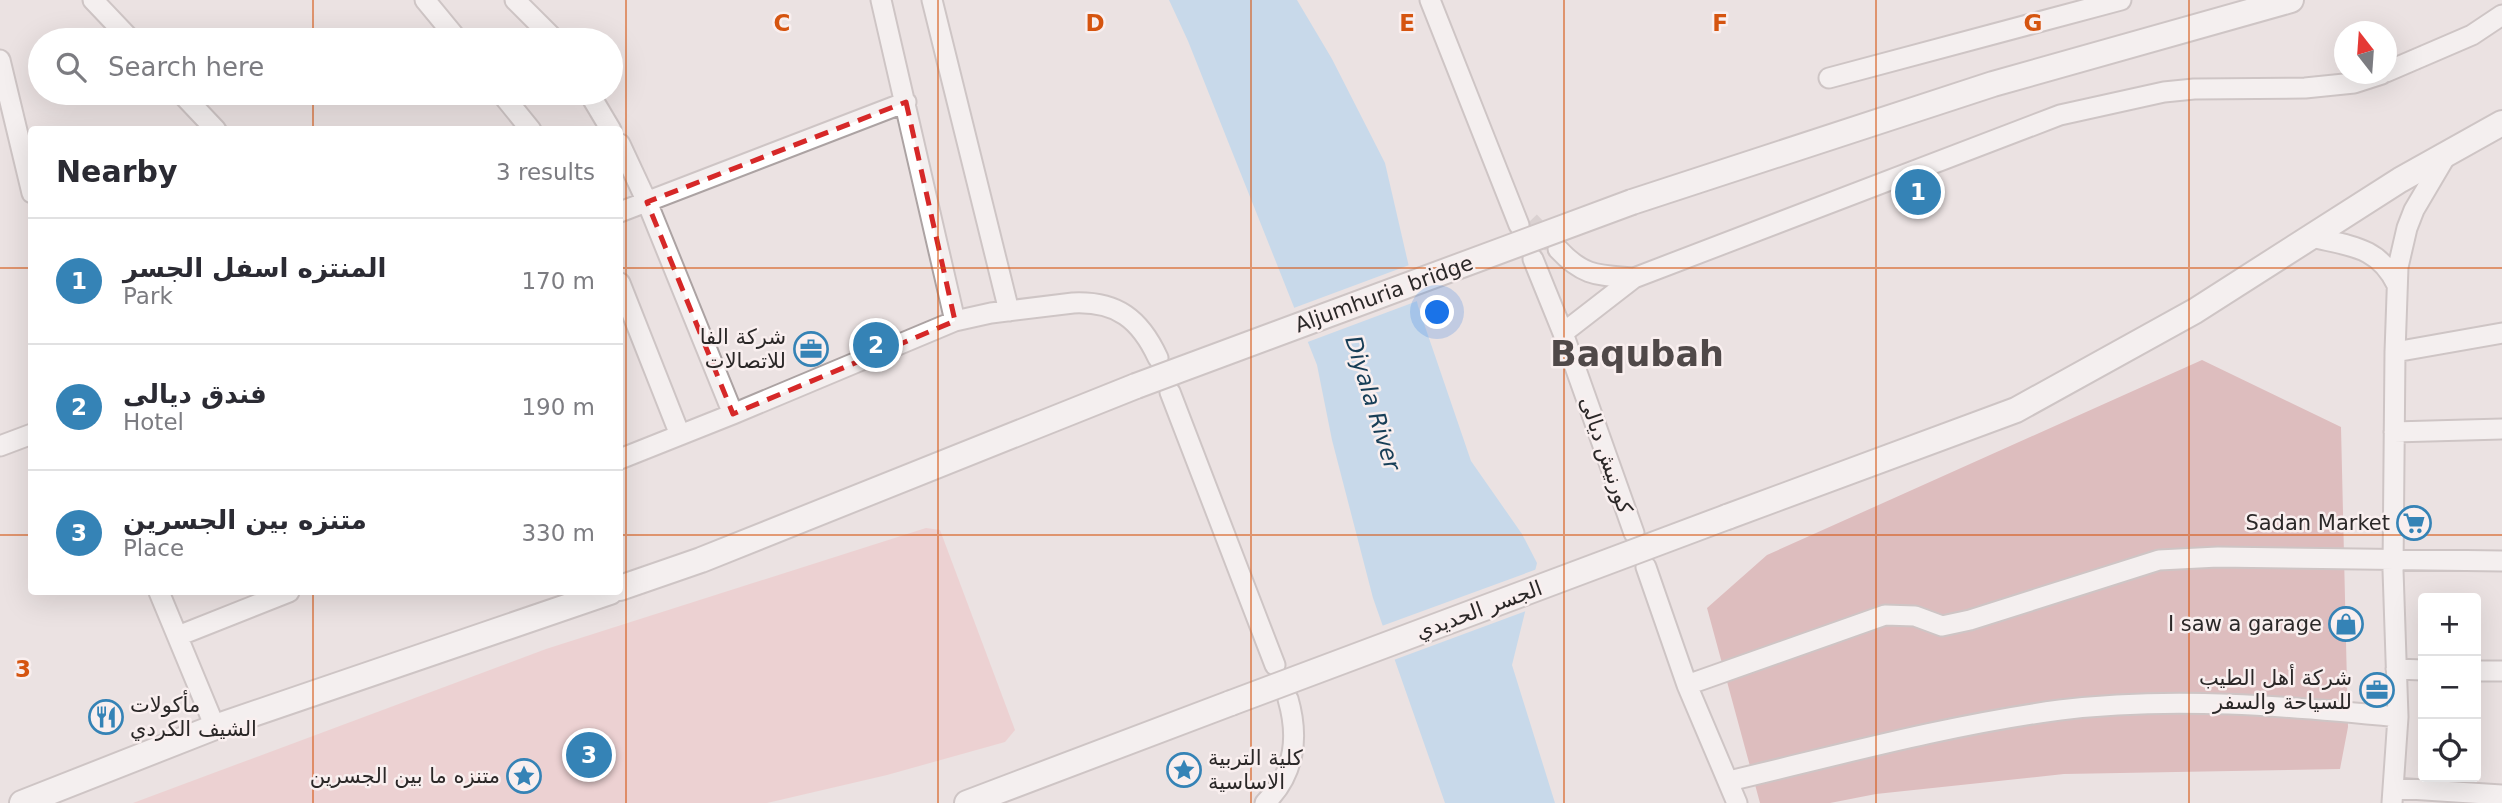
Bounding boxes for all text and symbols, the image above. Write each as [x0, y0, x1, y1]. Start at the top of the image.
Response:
text: C [774, 10, 790, 36]
text: D [1085, 10, 1105, 36]
text: E [1399, 10, 1415, 36]
text: F [1712, 10, 1728, 36]
text: G [2024, 10, 2042, 36]
north arrow [2334, 21, 2397, 84]
search box [28, 28, 623, 105]
icon: search [52, 48, 90, 86]
text: Search here [108, 52, 264, 82]
text: Nearby [56, 154, 178, 189]
text: 3 results [496, 159, 595, 185]
pin: 1 [1895, 166, 1941, 218]
street label: Aljumhuria bridge [1292, 251, 1476, 337]
text: المنتزه اسفل الجسر [123, 253, 386, 283]
text: 1 [71, 268, 87, 294]
text: 170 m [521, 268, 595, 294]
text: Park [123, 283, 173, 309]
your location [1420, 295, 1454, 329]
pin: 2 [853, 319, 899, 371]
place label: شركة الفا للاتصالات [700, 325, 786, 373]
office icon: شركة الفا للاتصالات [792, 330, 830, 368]
water label: Diyala River [1340, 333, 1406, 475]
district label: Baqubah [1550, 334, 1724, 374]
text: فندق ديالى [123, 379, 267, 409]
street label: كورنيش ديالى [1575, 393, 1637, 517]
text: 2 [71, 394, 87, 420]
text: 190 m [521, 394, 595, 420]
text: Hotel [123, 409, 184, 435]
supermarket icon: Sadan Market [2395, 504, 2433, 542]
text: متنزه بين الجسرين [123, 505, 367, 535]
place label: Sadan Market [2245, 511, 2390, 535]
text: 3 [71, 520, 87, 546]
text: 330 m [521, 520, 595, 546]
text: Place [123, 535, 184, 561]
street label: الجسر الحديدي [1412, 576, 1546, 644]
map controls [2418, 593, 2481, 782]
button: + [2418, 593, 2481, 656]
shop icon: I saw a garage [2327, 605, 2365, 643]
place label: I saw a garage [2168, 612, 2322, 636]
text: 3 [15, 656, 31, 682]
button: − [2418, 656, 2481, 719]
place label: شركة أهل الطيب للسياحة والسفر [2199, 664, 2352, 714]
office icon: شركة أهل الطيب للسياحة والسفر [2358, 671, 2396, 709]
place label: مأكولات الشيف الكردي [130, 690, 257, 741]
restaurant icon: مأكولات الشيف الكردي [87, 698, 125, 736]
button: locate [2418, 719, 2481, 782]
pin: 3 [566, 729, 612, 781]
place label: كلية التربية الاساسية [1208, 746, 1303, 794]
place icon: كلية التربية الاساسية [1165, 751, 1203, 789]
place icon: متنزه ما بين الجسرين [505, 757, 543, 795]
place label: متنزه ما بين الجسرين [310, 764, 500, 788]

